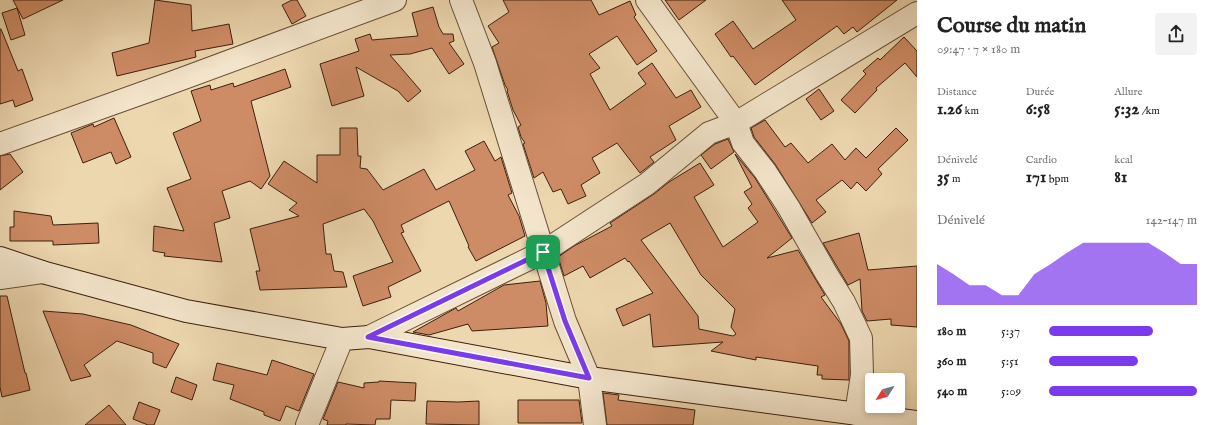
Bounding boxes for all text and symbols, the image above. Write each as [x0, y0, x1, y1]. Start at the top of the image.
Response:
text: Course du matin [937, 12, 1086, 40]
button: share [1155, 13, 1197, 55]
text: 09:47 · 7 × 180 m [937, 41, 1020, 58]
text: Distance [937, 85, 977, 99]
text: Durée [1026, 85, 1054, 99]
text: Allure [1114, 85, 1143, 99]
text: 1.26 [937, 99, 962, 120]
text: 6:58 [1026, 99, 1050, 120]
text: 5:32 [1114, 99, 1139, 120]
text: km [962, 104, 979, 118]
text: /km [1139, 104, 1160, 118]
text: Dénivelé [937, 153, 978, 167]
text: Cardio [1026, 153, 1057, 167]
text: kcal [1114, 153, 1133, 167]
text: 35 [937, 167, 950, 188]
text: 171 [1026, 167, 1046, 188]
text: 81 [1114, 167, 1127, 188]
text: m [950, 172, 960, 186]
text: bpm [1046, 172, 1069, 186]
text: Dénivelé [937, 212, 985, 229]
text: 142–147 m [1146, 212, 1197, 229]
pin [526, 235, 560, 269]
icon: arrive [532, 241, 554, 263]
text: 180 m [937, 323, 966, 340]
text: 5:37 [1001, 323, 1020, 340]
text: 360 m [937, 353, 967, 370]
text: 5:51 [1001, 353, 1019, 370]
north arrow [865, 373, 905, 413]
map controls [865, 373, 905, 413]
text: 540 m [937, 383, 967, 400]
text: 5:09 [1001, 383, 1021, 400]

